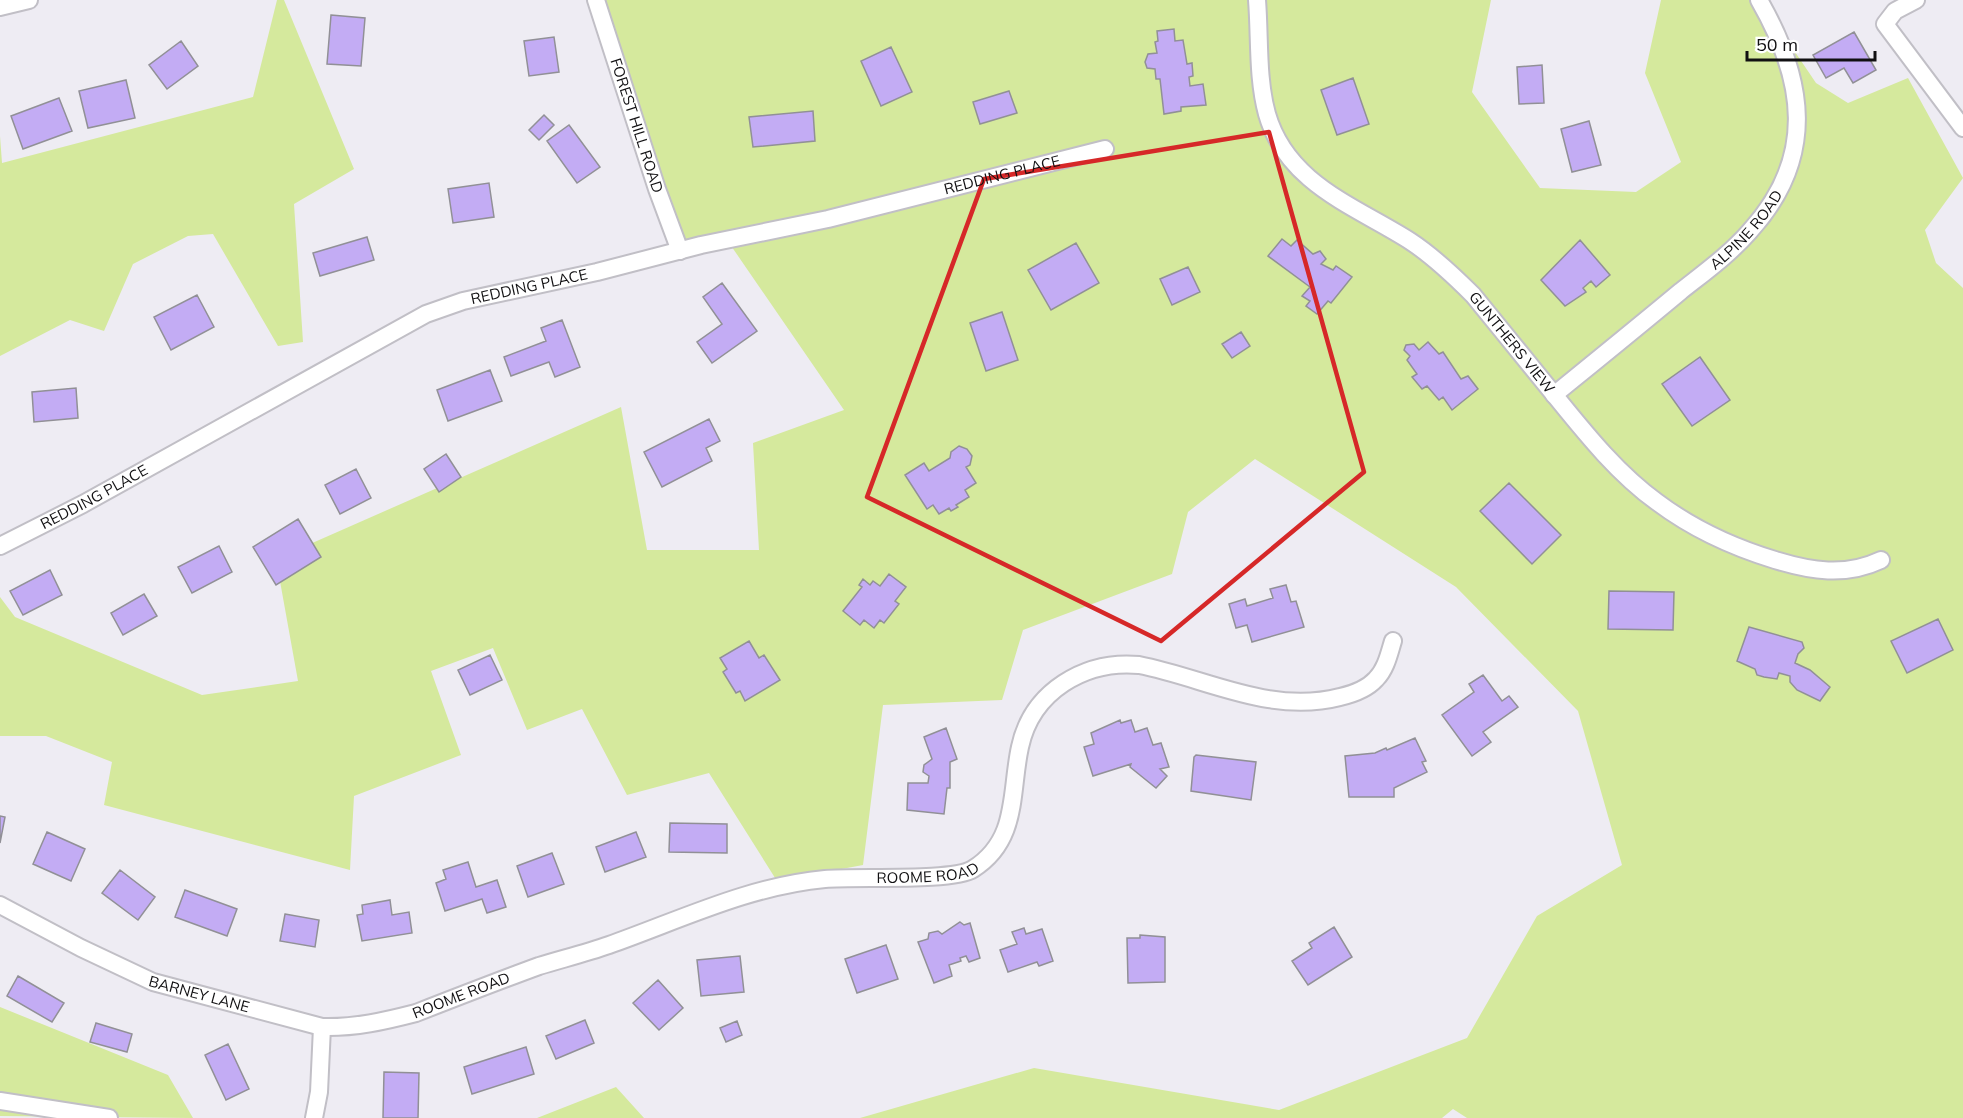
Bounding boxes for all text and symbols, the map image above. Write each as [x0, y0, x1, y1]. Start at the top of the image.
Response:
scale bar [1747, 24, 1874, 62]
text: 50 m [1756, 33, 1798, 56]
street label: FOREST HILL ROAD [606, 56, 668, 195]
street label: REDDING PLACE [942, 151, 1062, 198]
street label: ALPINE ROAD [1706, 186, 1786, 274]
street label: REDDING PLACE [469, 264, 589, 308]
street label: GUNTHERS VIEW [1465, 287, 1559, 397]
street label: REDDING PLACE [37, 460, 151, 533]
street label: ROOME ROAD [876, 858, 983, 887]
street label: ROOME ROAD [409, 968, 513, 1023]
street label: BARNEY LANE [147, 971, 252, 1016]

